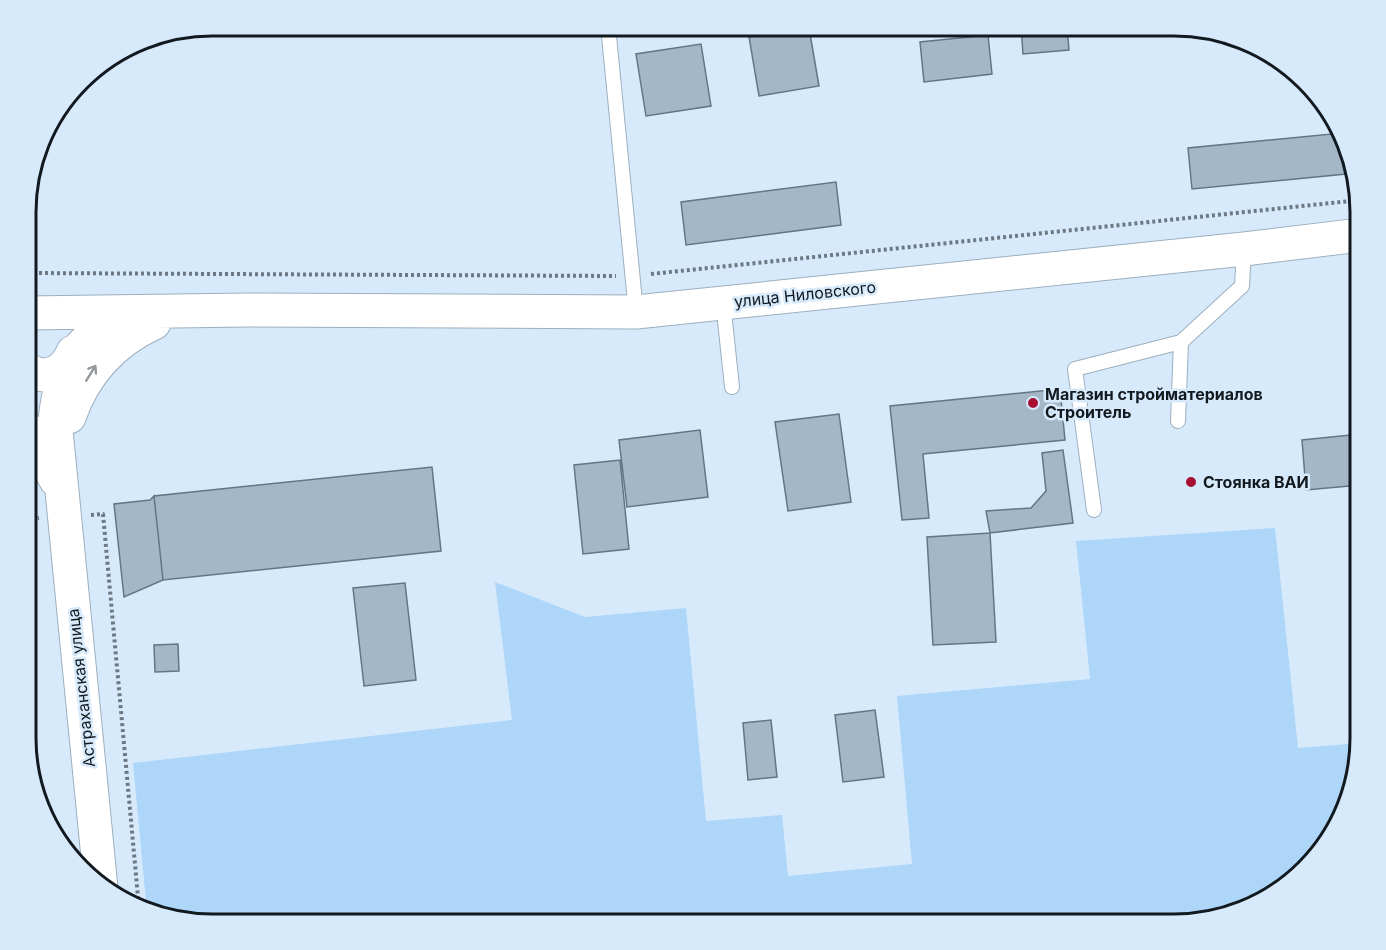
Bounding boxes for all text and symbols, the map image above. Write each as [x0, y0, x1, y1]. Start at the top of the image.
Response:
street label: улица Ниловского [733, 277, 877, 311]
one-way arrow [86, 365, 98, 382]
place label: Магазин стройматериалов Строитель [1045, 384, 1263, 422]
marker: Магазин стройматериалов Строитель [1026, 396, 1040, 410]
place label: Стоянка ВАИ [1203, 472, 1309, 492]
marker: Стоянка ВАИ [1184, 475, 1198, 489]
street label: Астраханская улица [63, 608, 99, 768]

